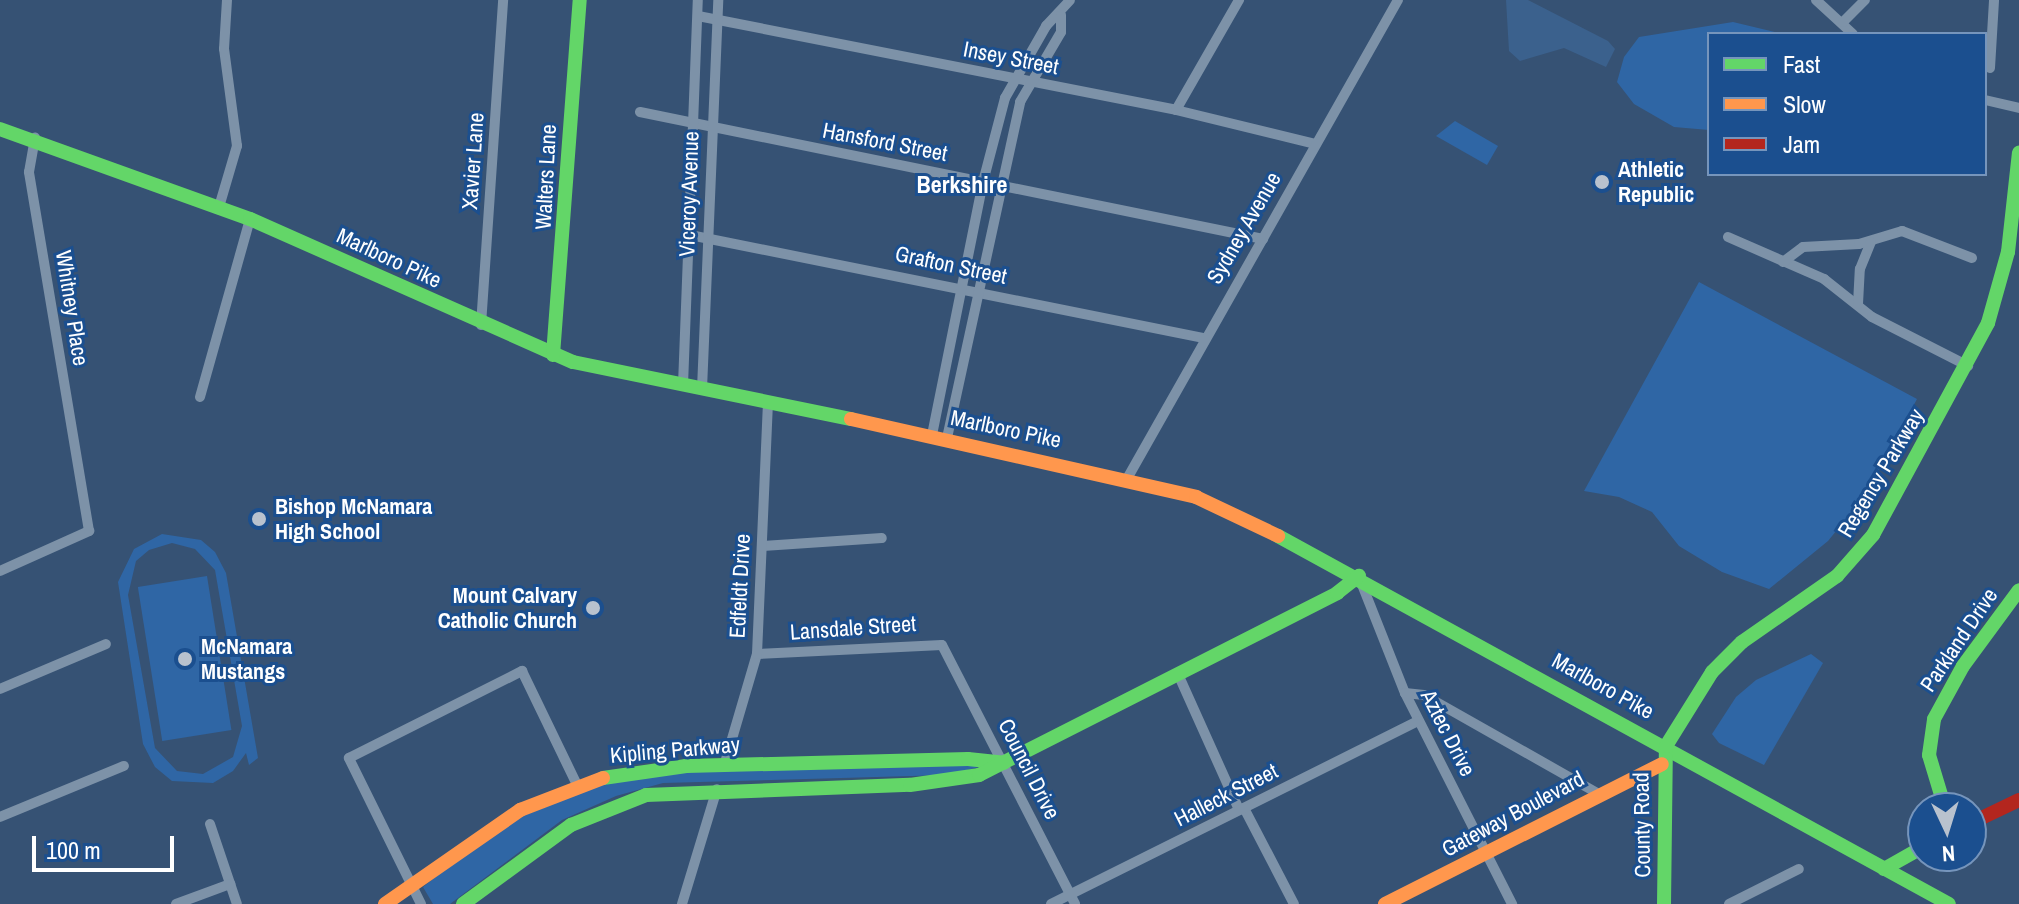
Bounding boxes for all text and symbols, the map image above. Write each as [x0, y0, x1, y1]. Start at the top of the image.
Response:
legend [1707, 32, 1987, 176]
street label: Insey Street [961, 36, 1061, 80]
text: Fast [1783, 48, 1820, 80]
text: Slow [1783, 88, 1826, 120]
street label: Xavier Lane [456, 112, 490, 210]
street label: Hansford Street [820, 117, 950, 167]
street label: Walters Lane [530, 124, 562, 230]
text: Jam [1783, 128, 1820, 160]
street label: Viceroy Avenue [674, 130, 704, 258]
place label: Athletic Republic [1618, 156, 1694, 208]
street label: Sydney Avenue [1201, 167, 1287, 289]
district label: Berkshire [917, 171, 1007, 199]
marker: Athletic Republic [1593, 173, 1611, 191]
street label: Marlboro Pike [333, 222, 445, 294]
street label: Grafton Street [893, 240, 1009, 290]
street label: Whitney Place [50, 248, 94, 368]
street label: Marlboro Pike [948, 404, 1064, 454]
street label: Regency Parkway [1832, 404, 1930, 542]
place label: Bishop McNamara High School [275, 493, 432, 544]
marker: Bishop McNamara High School [250, 510, 268, 528]
street label: Edfeldt Drive [724, 533, 756, 639]
place label: Mount Calvary Catholic Church [438, 582, 577, 634]
street label: Parkland Drive [1915, 583, 2003, 697]
marker: Mount Calvary Catholic Church [584, 599, 602, 617]
street label: Lansdale Street [789, 610, 917, 646]
place label: McNamara Mustangs [201, 633, 292, 684]
street label: Marlboro Pike [1547, 647, 1659, 725]
marker: McNamara Mustangs [176, 650, 194, 668]
street label: Aztec Drive [1415, 685, 1481, 781]
street label: Council Drive [992, 714, 1066, 824]
street label: Kipling Parkway [609, 731, 741, 769]
street label: Halleck Street [1170, 758, 1282, 832]
street label: Gateway Boulevard [1437, 765, 1589, 863]
street label: County Road [1628, 772, 1656, 878]
north arrow [1907, 792, 1987, 872]
scale bar [36, 820, 178, 870]
text: 100 m [46, 834, 101, 866]
text: N [1941, 839, 1956, 869]

